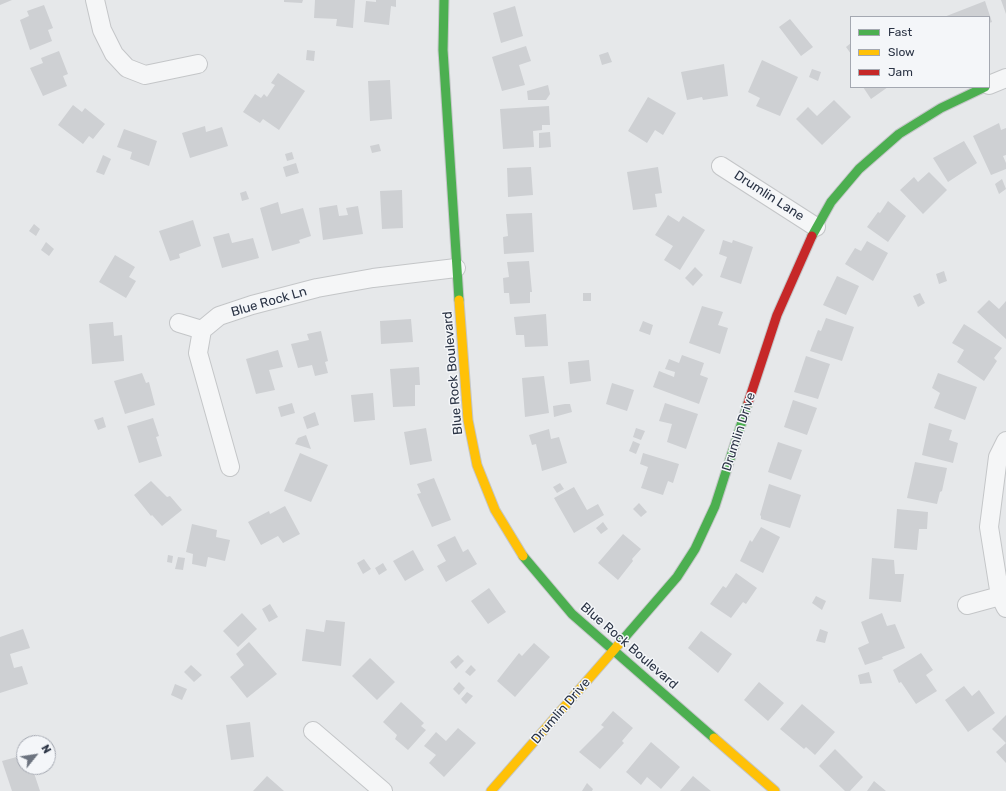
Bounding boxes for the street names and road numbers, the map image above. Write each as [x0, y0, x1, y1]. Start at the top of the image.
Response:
street label: Drumlin Lane [731, 168, 807, 224]
street label: Blue Rock Ln [229, 284, 309, 320]
street label: Blue Rock Boulevard [440, 311, 466, 435]
street label: Drumlin Drive [719, 391, 759, 473]
street label: Blue Rock Boulevard [577, 599, 681, 693]
street label: Drumlin Drive [528, 675, 594, 747]

